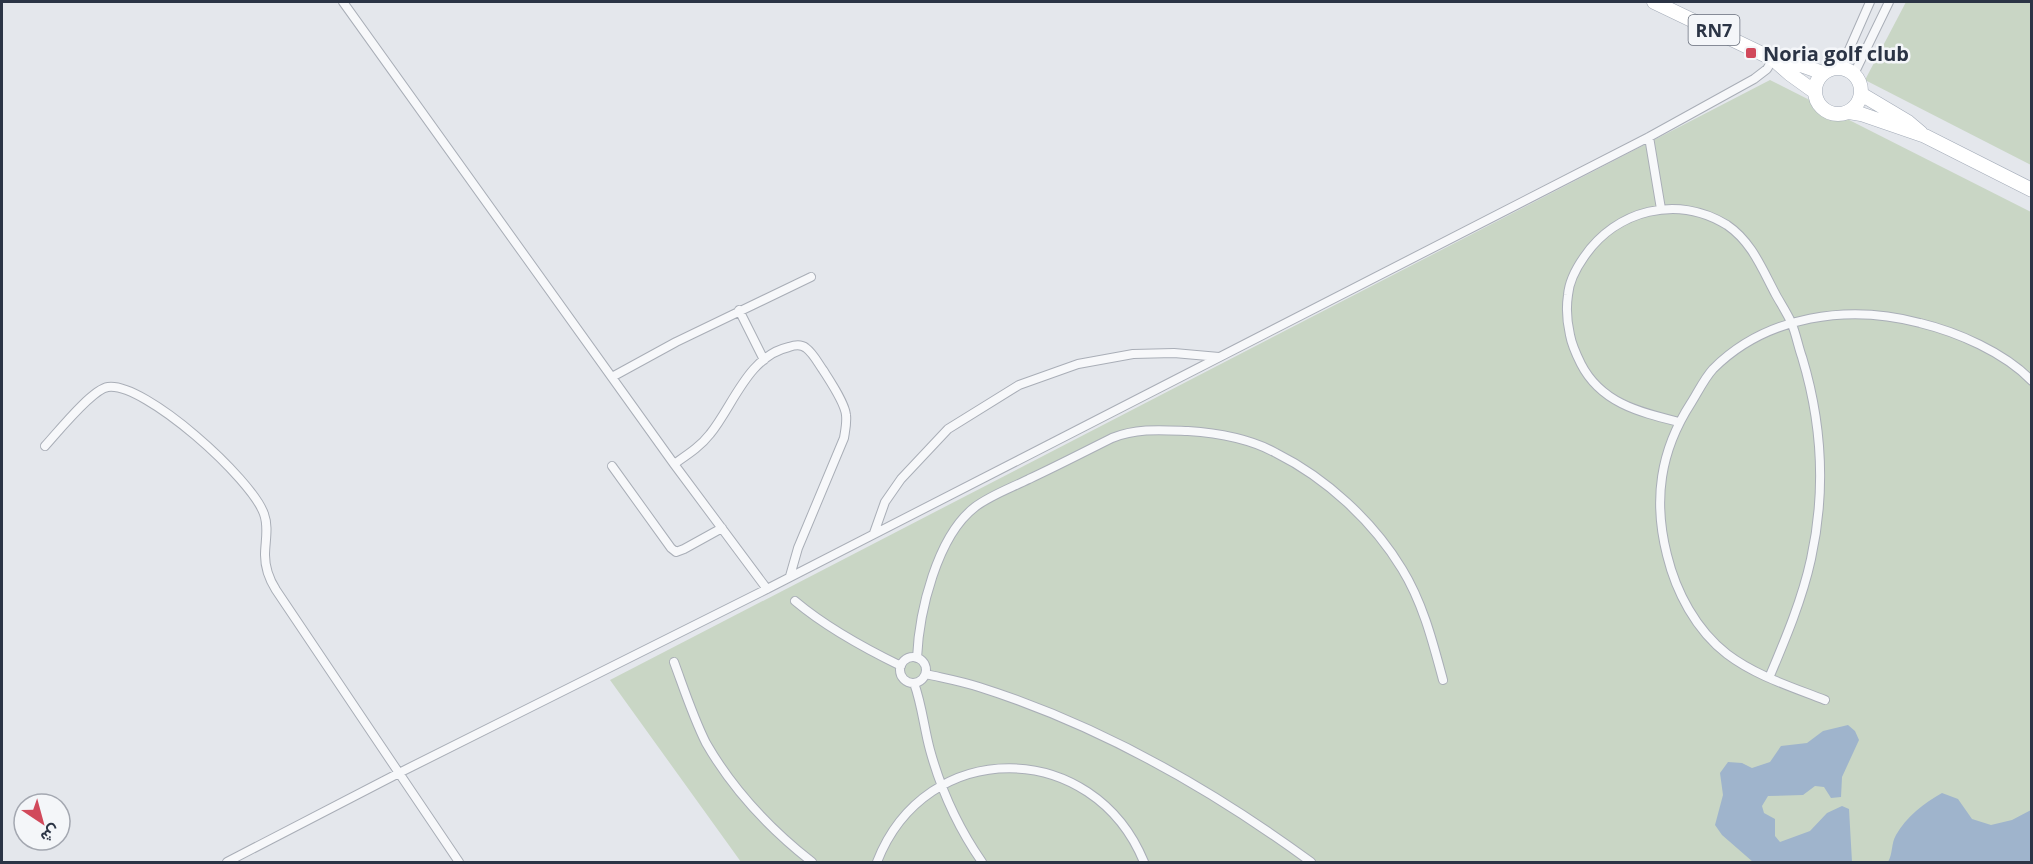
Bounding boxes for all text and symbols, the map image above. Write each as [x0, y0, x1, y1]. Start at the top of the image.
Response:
road number: RN7 [1688, 15, 1740, 45]
place label: Noria golf club [1763, 40, 1909, 67]
marker: Noria golf club [1744, 46, 1758, 60]
north arrow [12, 792, 72, 852]
text: ش [37, 820, 65, 849]

